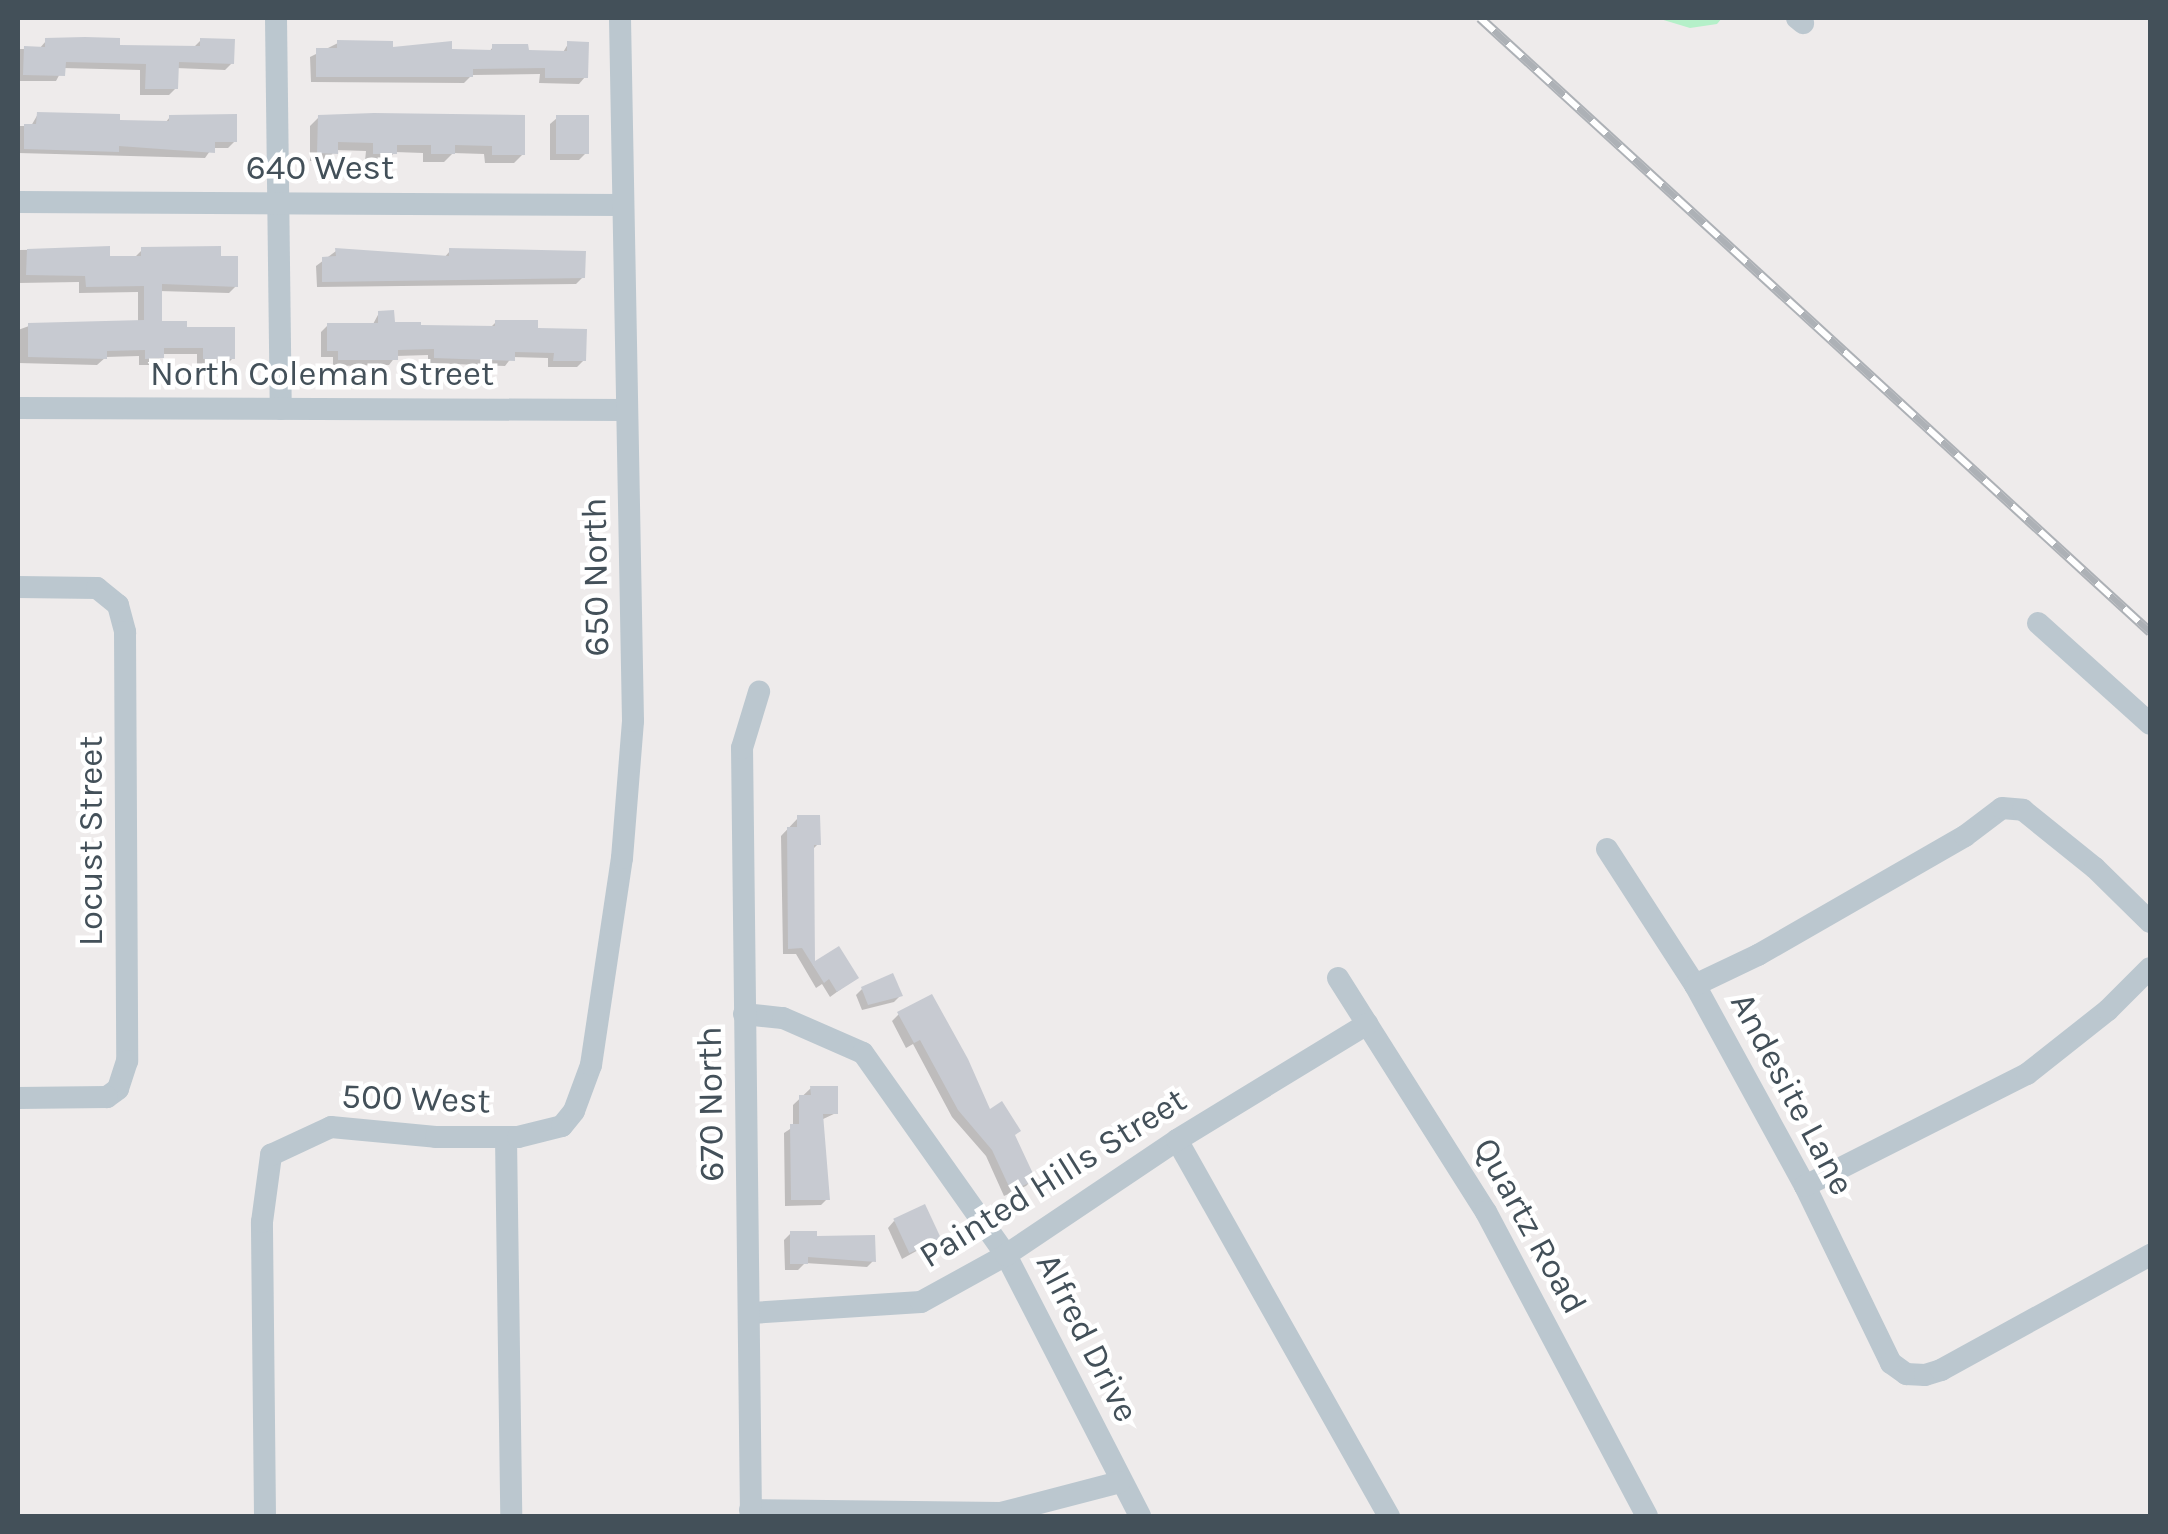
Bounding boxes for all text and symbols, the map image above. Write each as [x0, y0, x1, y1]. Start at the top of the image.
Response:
street label: 640 West [246, 147, 394, 189]
street label: North Coleman Street [150, 353, 494, 395]
street label: 650 North [574, 497, 618, 657]
street label: Locust Street [70, 736, 112, 946]
street label: Andesite Lane [1721, 986, 1863, 1202]
street label: 670 North [689, 1026, 733, 1182]
street label: 500 West [341, 1075, 491, 1123]
street label: Painted Hills Street [912, 1079, 1194, 1277]
street label: Quartz Road [1464, 1131, 1596, 1321]
street label: Alfred Drive [1027, 1247, 1147, 1429]

